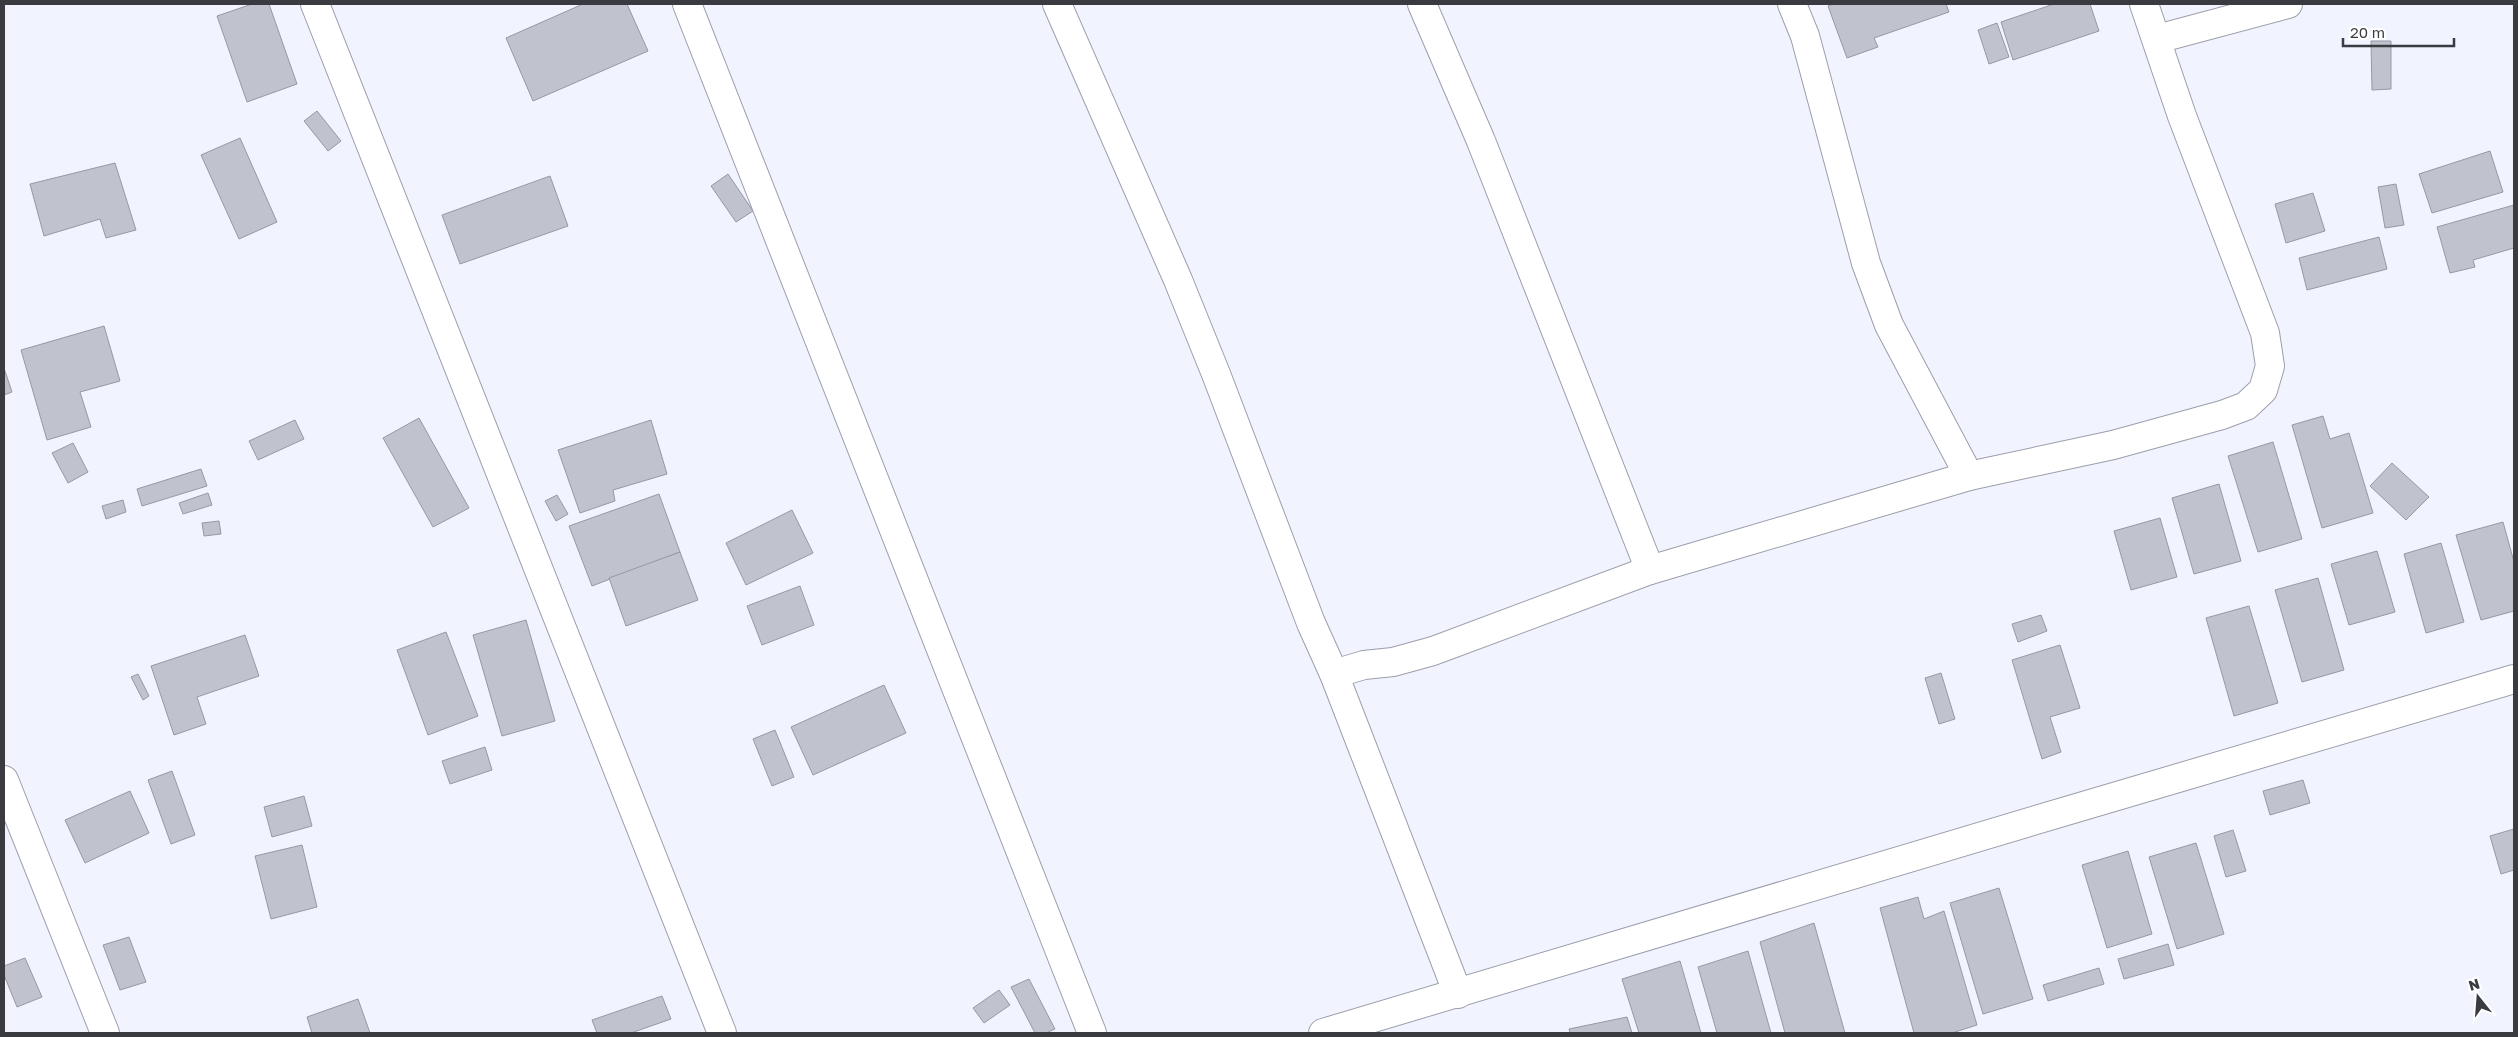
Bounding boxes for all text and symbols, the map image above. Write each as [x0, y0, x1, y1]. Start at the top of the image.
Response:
scale bar [2343, 15, 2454, 47]
text: 20 m [2350, 23, 2385, 41]
north arrow [2453, 972, 2503, 1022]
text: N [2466, 974, 2482, 994]

